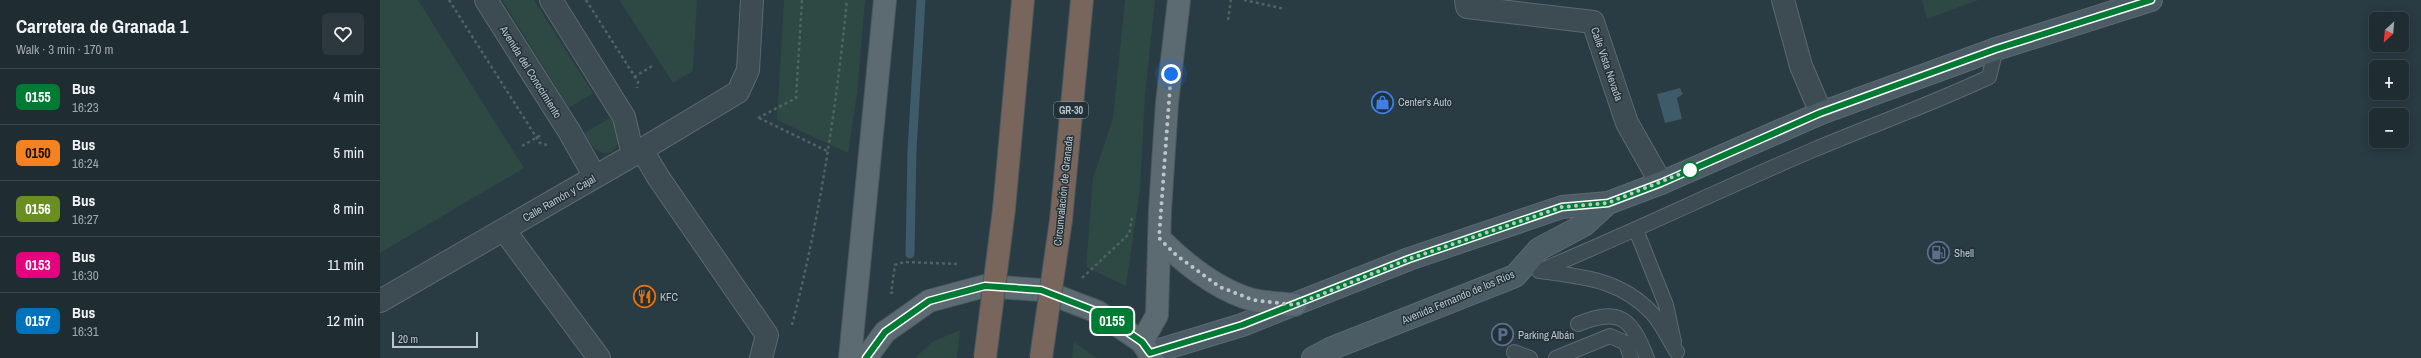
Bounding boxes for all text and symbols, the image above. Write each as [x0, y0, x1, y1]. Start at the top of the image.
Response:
north arrow [2369, 12, 2409, 52]
map controls [2369, 12, 2409, 148]
text: Carretera de Granada 1 [16, 13, 188, 39]
button: heart [322, 13, 364, 55]
street label: Avenida del Conocimiento [496, 22, 565, 121]
street label: Calle Vista Nevada [1588, 25, 1626, 103]
text: Walk · 3 min · 170 m [16, 41, 113, 58]
button: + [2369, 60, 2409, 100]
your location [1161, 64, 1181, 84]
text: Bus [72, 78, 95, 99]
text: 4 min [333, 86, 364, 107]
text: 0155 [25, 88, 51, 106]
shop icon: Center's Auto [1369, 89, 1395, 115]
place label: Center's Auto [1398, 95, 1452, 109]
text: 16:23 [72, 99, 99, 116]
road number: GR-30 [1054, 102, 1088, 118]
button: − [2369, 108, 2409, 148]
text: Bus [72, 134, 95, 155]
street label: Circunvalación de Granada [1050, 135, 1076, 247]
text: 5 min [333, 142, 364, 163]
text: 0150 [25, 144, 51, 162]
text: 16:24 [72, 155, 99, 172]
unlabelled marker [1681, 161, 1699, 179]
street label: Calle Ramón y Cajal [520, 171, 598, 225]
text: Bus [72, 190, 95, 211]
text: 8 min [333, 198, 364, 219]
text: 0156 [25, 200, 51, 218]
text: 16:27 [72, 211, 99, 228]
fuel station icon: Shell [1925, 240, 1951, 266]
text: Bus [72, 246, 95, 267]
place label: Shell [1954, 246, 1974, 260]
text: 11 min [327, 254, 364, 275]
text: 0153 [25, 256, 51, 274]
text: 16:30 [72, 267, 99, 284]
street label: Avenida Fernando de los Ríos [1399, 267, 1517, 328]
restaurant icon: KFC [631, 284, 657, 310]
place label: KFC [660, 290, 679, 304]
text: Bus [72, 302, 95, 323]
line badge: 0155 [1084, 308, 1140, 334]
text: 12 min [326, 310, 364, 331]
text: 0157 [25, 312, 51, 330]
text: 0155 [1099, 312, 1125, 330]
parking icon: Parking Albán [1489, 322, 1515, 348]
text: 16:31 [72, 323, 99, 340]
place label: Parking Albán [1518, 328, 1574, 342]
scale bar [392, 330, 478, 349]
text: 20 m [398, 332, 418, 346]

